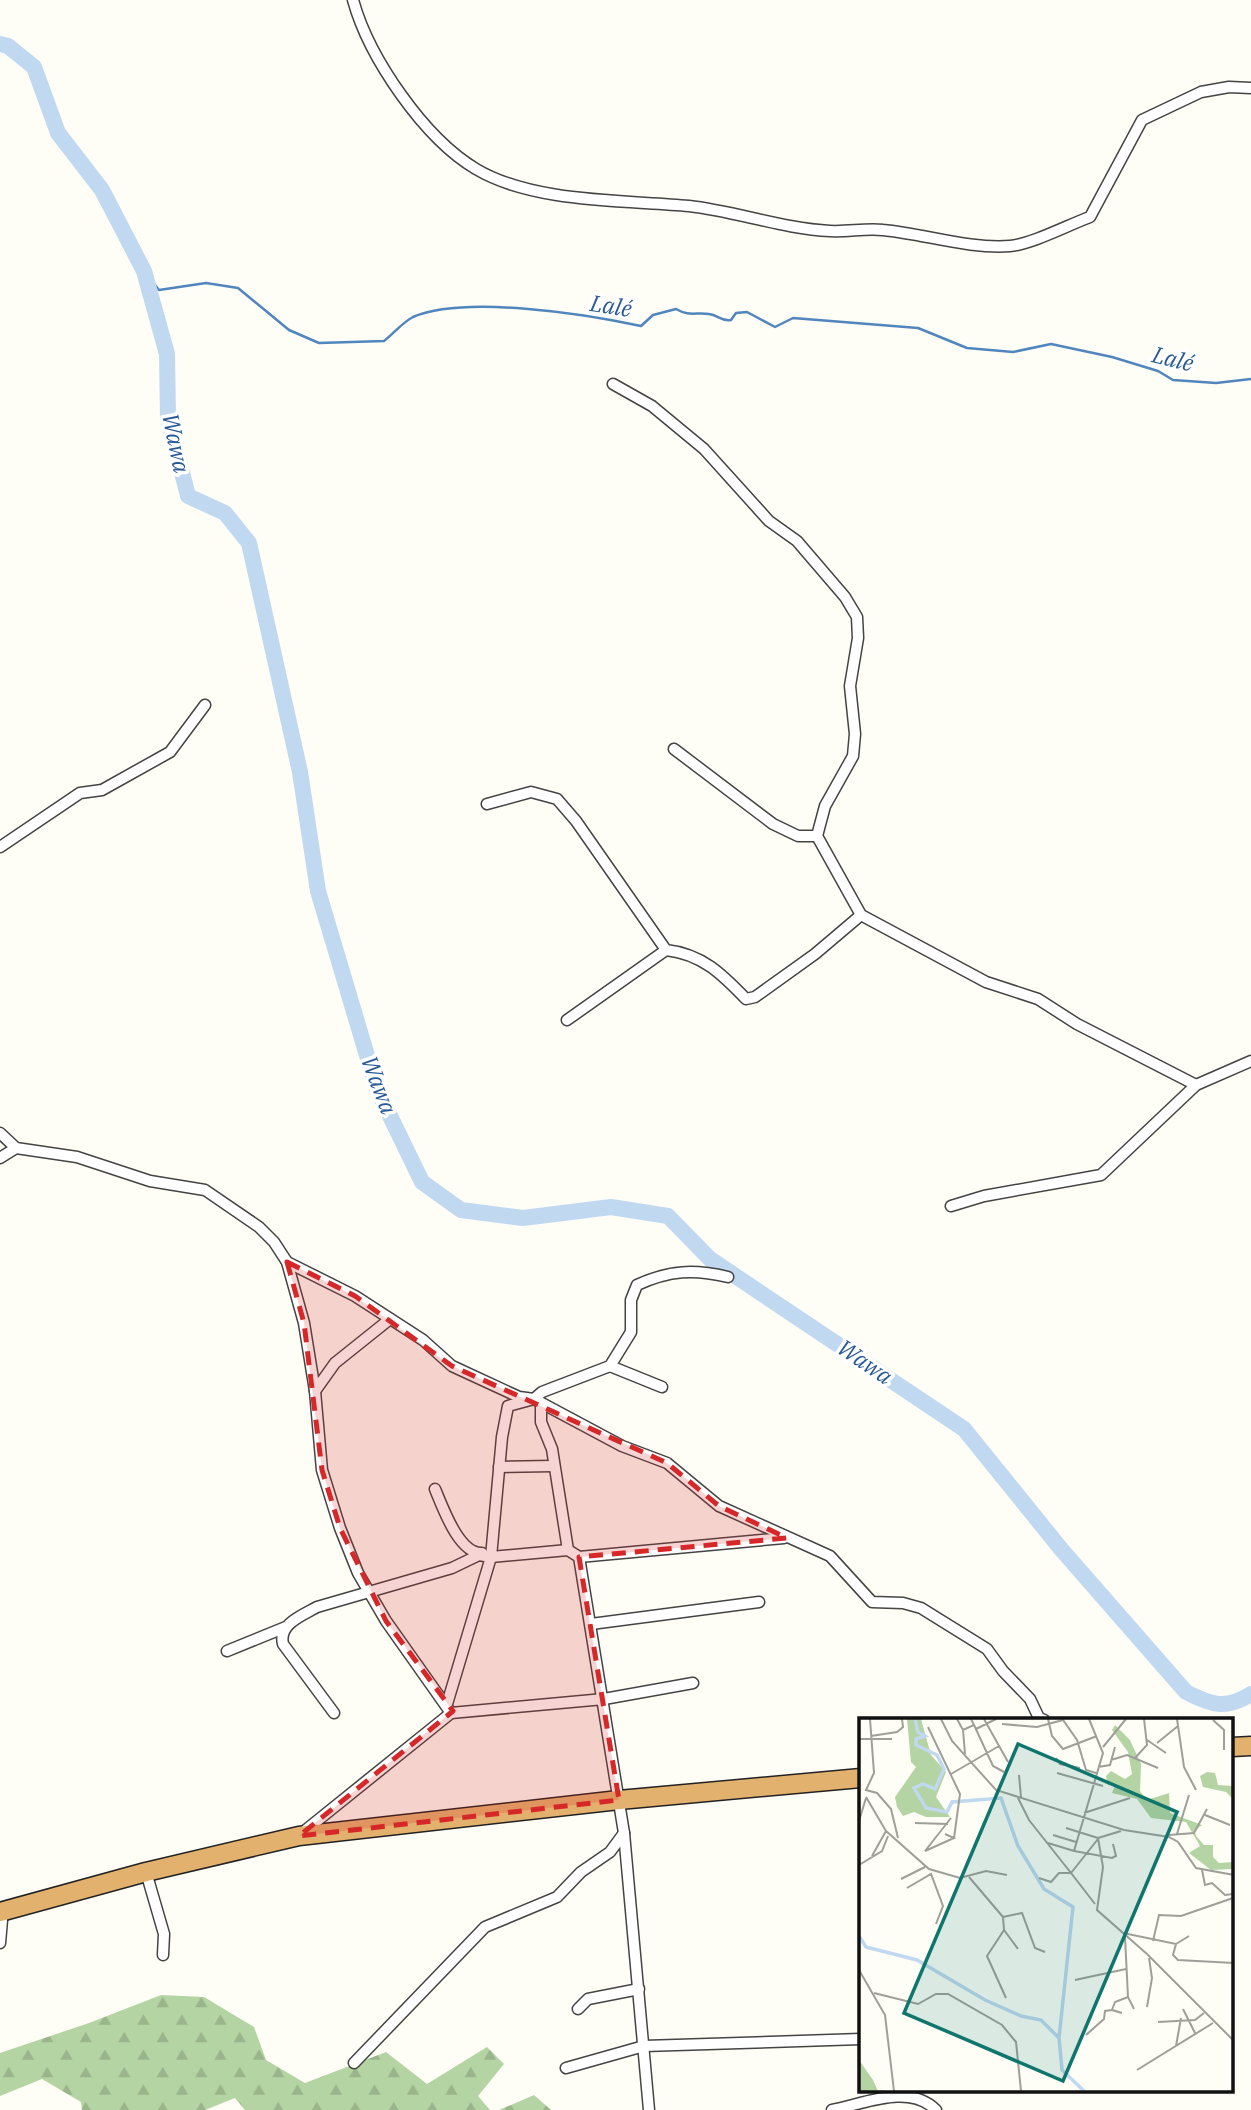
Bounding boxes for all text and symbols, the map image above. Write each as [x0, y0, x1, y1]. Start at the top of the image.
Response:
water label: Lalé [587, 287, 635, 323]
water label: Lalé [1148, 338, 1198, 378]
water label: Wawa [156, 410, 198, 476]
water label: Wawa [355, 1051, 405, 1119]
water label: Wawa [832, 1332, 899, 1391]
inset map [859, 1718, 1234, 2092]

